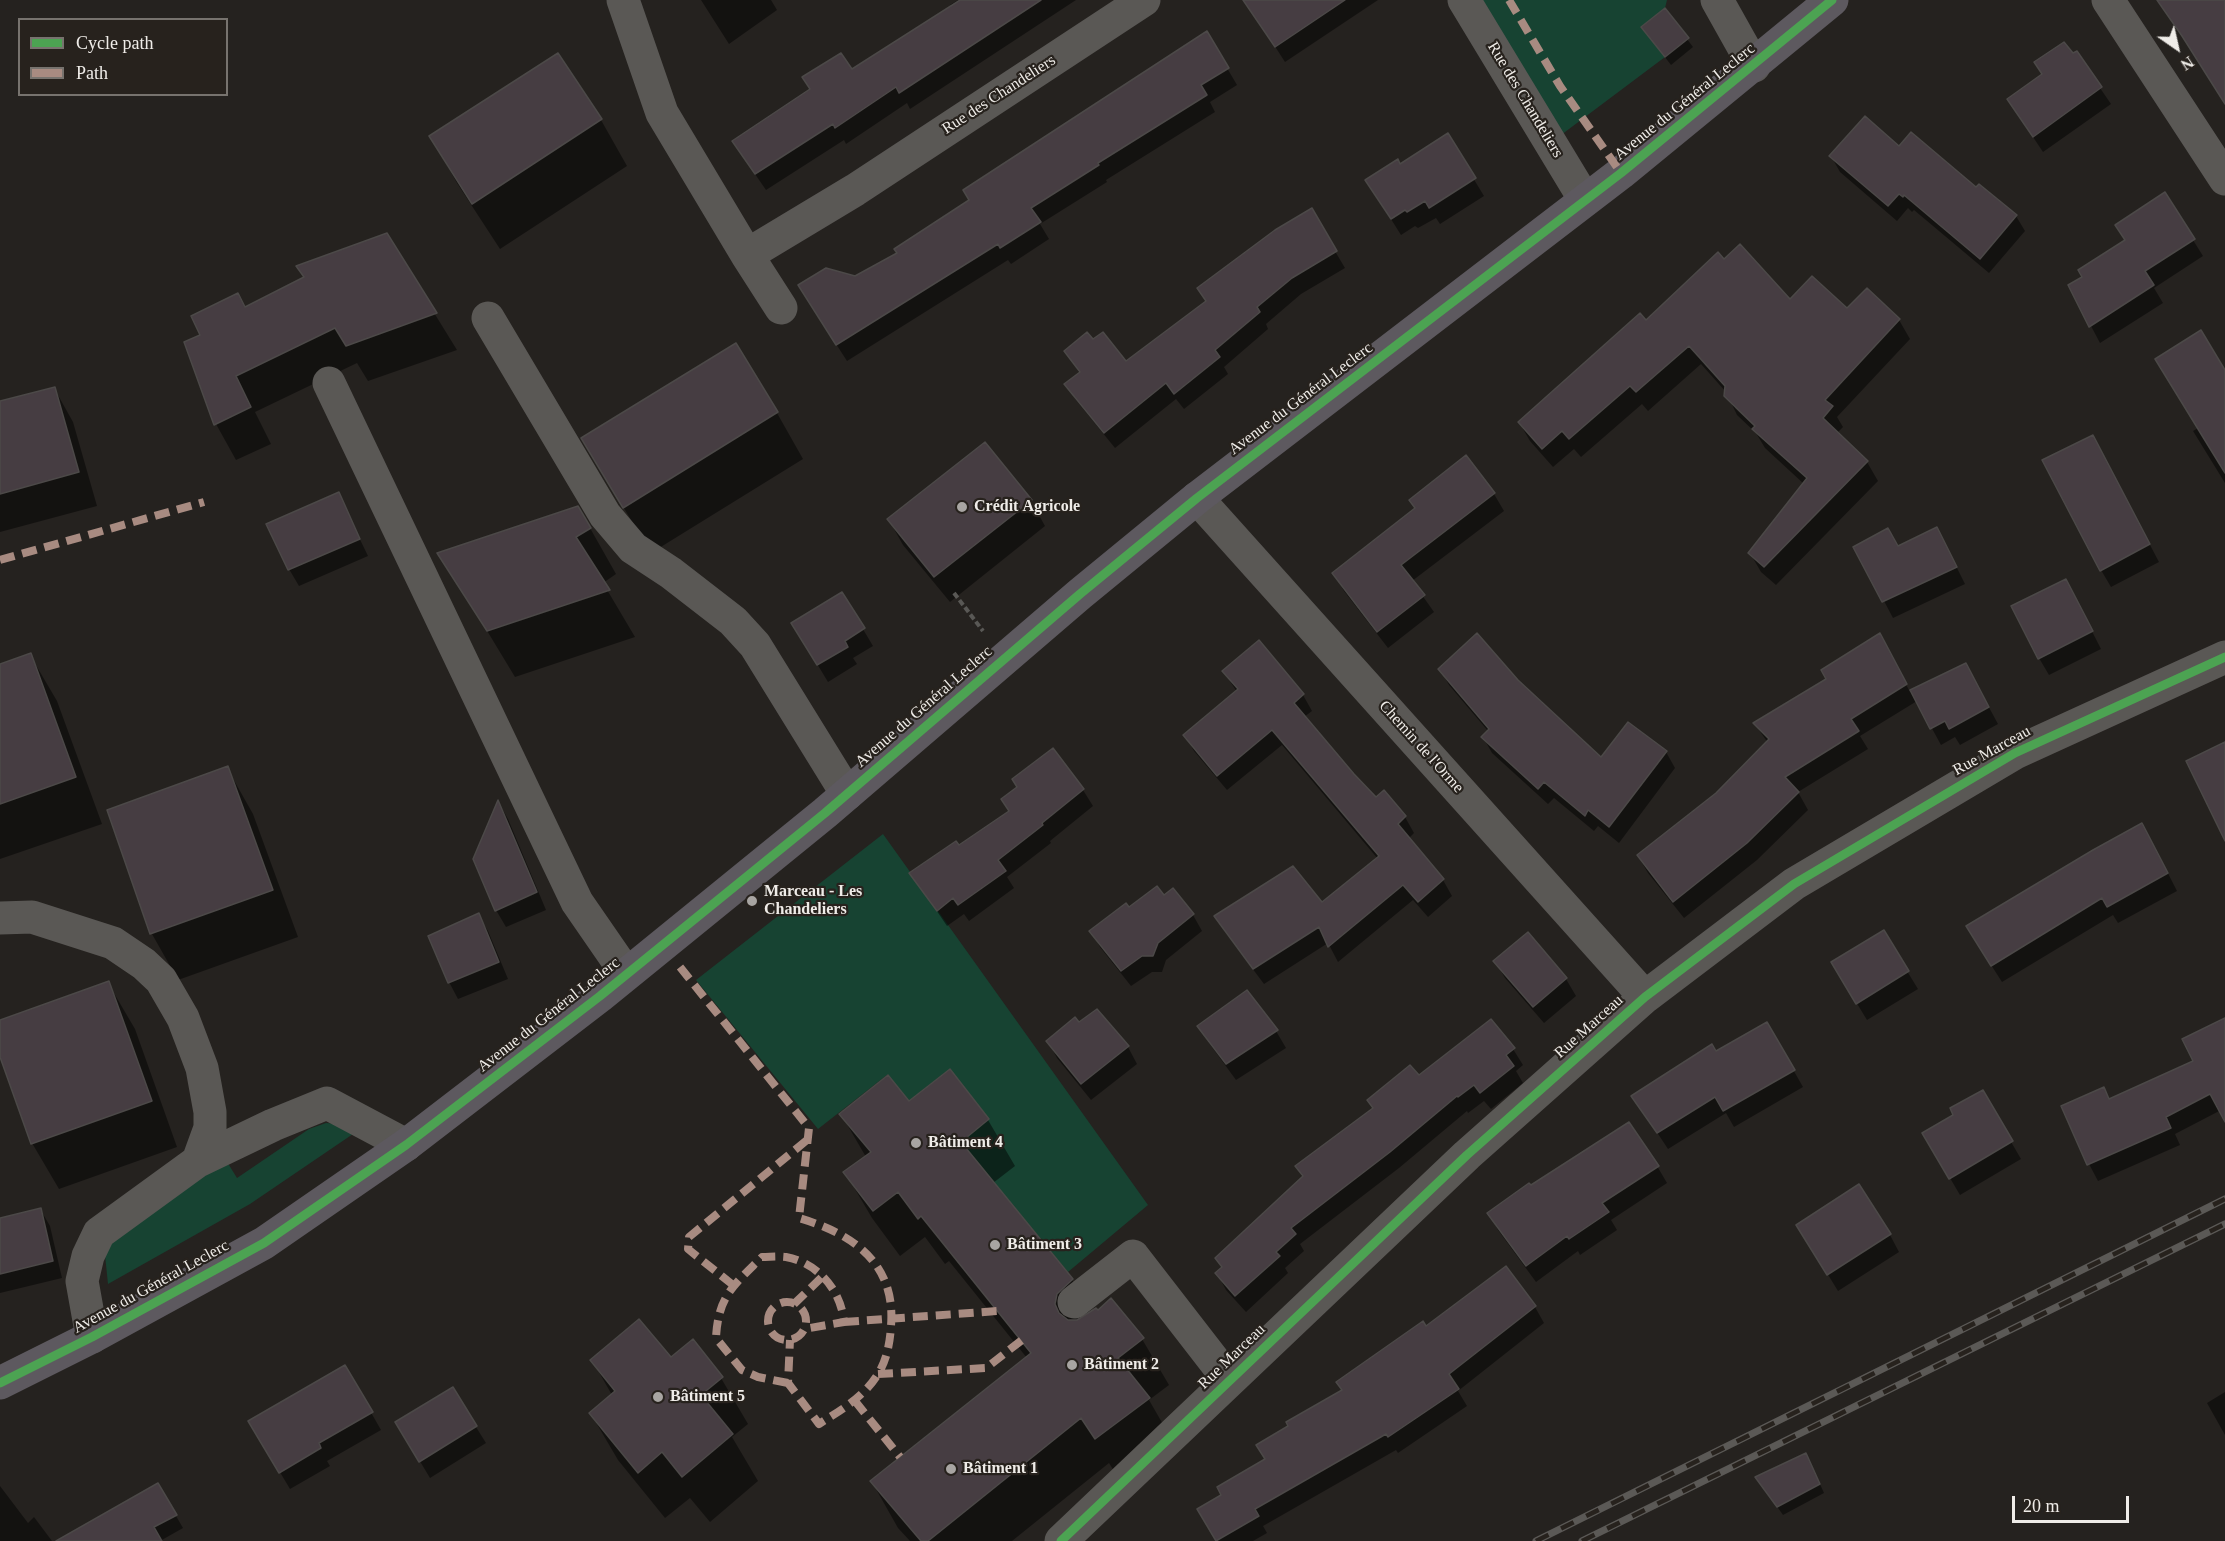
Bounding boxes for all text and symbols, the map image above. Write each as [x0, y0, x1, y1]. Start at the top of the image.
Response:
legend [18, 18, 228, 96]
north arrow [2147, 18, 2207, 78]
text: Cycle path [76, 33, 153, 53]
street label: Rue des Chandeliers [1483, 39, 1567, 161]
street label: Avenue du Général Leclerc [1611, 39, 1759, 165]
street label: Rue des Chandeliers [939, 51, 1059, 139]
text: N [2178, 53, 2197, 74]
text: Path [76, 63, 108, 83]
street label: Avenue du Général Leclerc [1225, 339, 1377, 459]
place label: Crédit Agricole [974, 497, 1080, 517]
marker: Crédit Agricole [955, 500, 969, 514]
street label: Avenue du Général Leclerc [852, 642, 996, 772]
street label: Chemin de l'Orme [1375, 697, 1467, 797]
street label: Rue Marceau [1950, 722, 2034, 780]
place label: Marceau - Les Chandeliers [764, 882, 862, 920]
marker: Marceau - Les Chandeliers [745, 894, 759, 908]
street label: Avenue du Général Leclerc [474, 954, 624, 1076]
street label: Rue Marceau [1551, 991, 1627, 1063]
place label: Bâtiment 4 [928, 1133, 1003, 1153]
marker: Bâtiment 4 [909, 1136, 923, 1150]
place label: Bâtiment 3 [1007, 1235, 1082, 1255]
street label: Avenue du Général Leclerc [70, 1236, 232, 1338]
marker: Bâtiment 3 [988, 1238, 1002, 1252]
street label: Rue Marceau [1194, 1320, 1270, 1394]
place label: Bâtiment 2 [1084, 1355, 1159, 1375]
marker: Bâtiment 2 [1065, 1358, 1079, 1372]
place label: Bâtiment 5 [670, 1387, 745, 1407]
marker: Bâtiment 5 [651, 1390, 665, 1404]
place label: Bâtiment 1 [963, 1459, 1038, 1479]
marker: Bâtiment 1 [944, 1462, 958, 1476]
scale bar [2015, 1484, 2132, 1522]
text: 20 m [2023, 1496, 2060, 1516]

